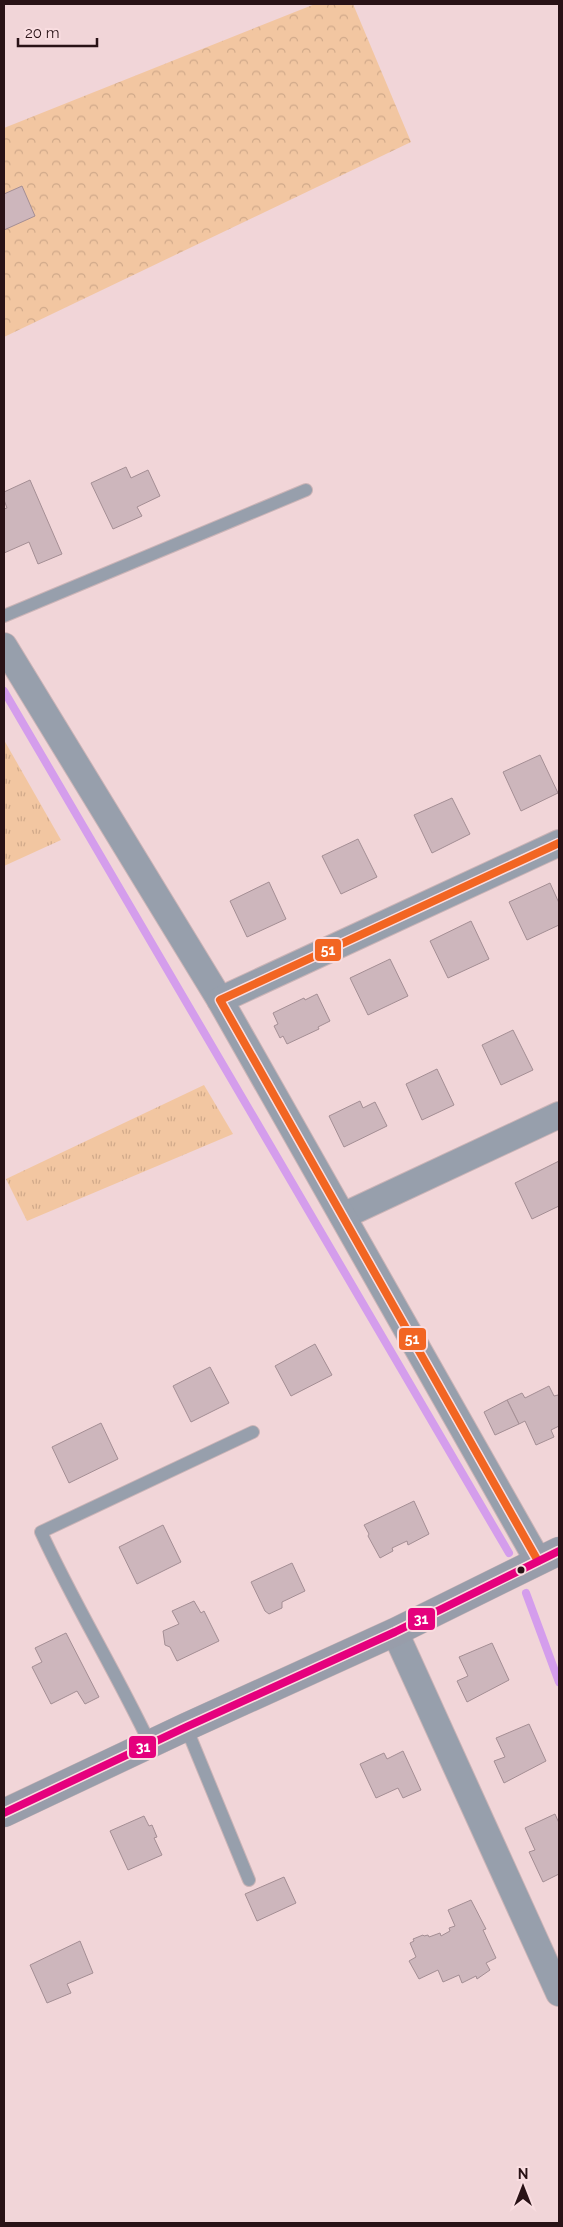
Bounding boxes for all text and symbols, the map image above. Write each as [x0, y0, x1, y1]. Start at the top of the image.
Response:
scale bar [18, 15, 96, 47]
text: 20 m [25, 24, 60, 42]
line badge: 51 [314, 938, 342, 962]
text: 51 [321, 942, 335, 958]
line badge: 51 [398, 1327, 427, 1351]
text: 51 [405, 1331, 419, 1347]
unlabelled marker [516, 1565, 526, 1575]
line badge: 31 [407, 1607, 436, 1631]
text: 31 [414, 1611, 428, 1627]
line badge: 31 [128, 1735, 157, 1759]
text: 31 [136, 1739, 150, 1755]
north arrow [498, 2162, 548, 2212]
text: N [518, 2166, 528, 2182]

